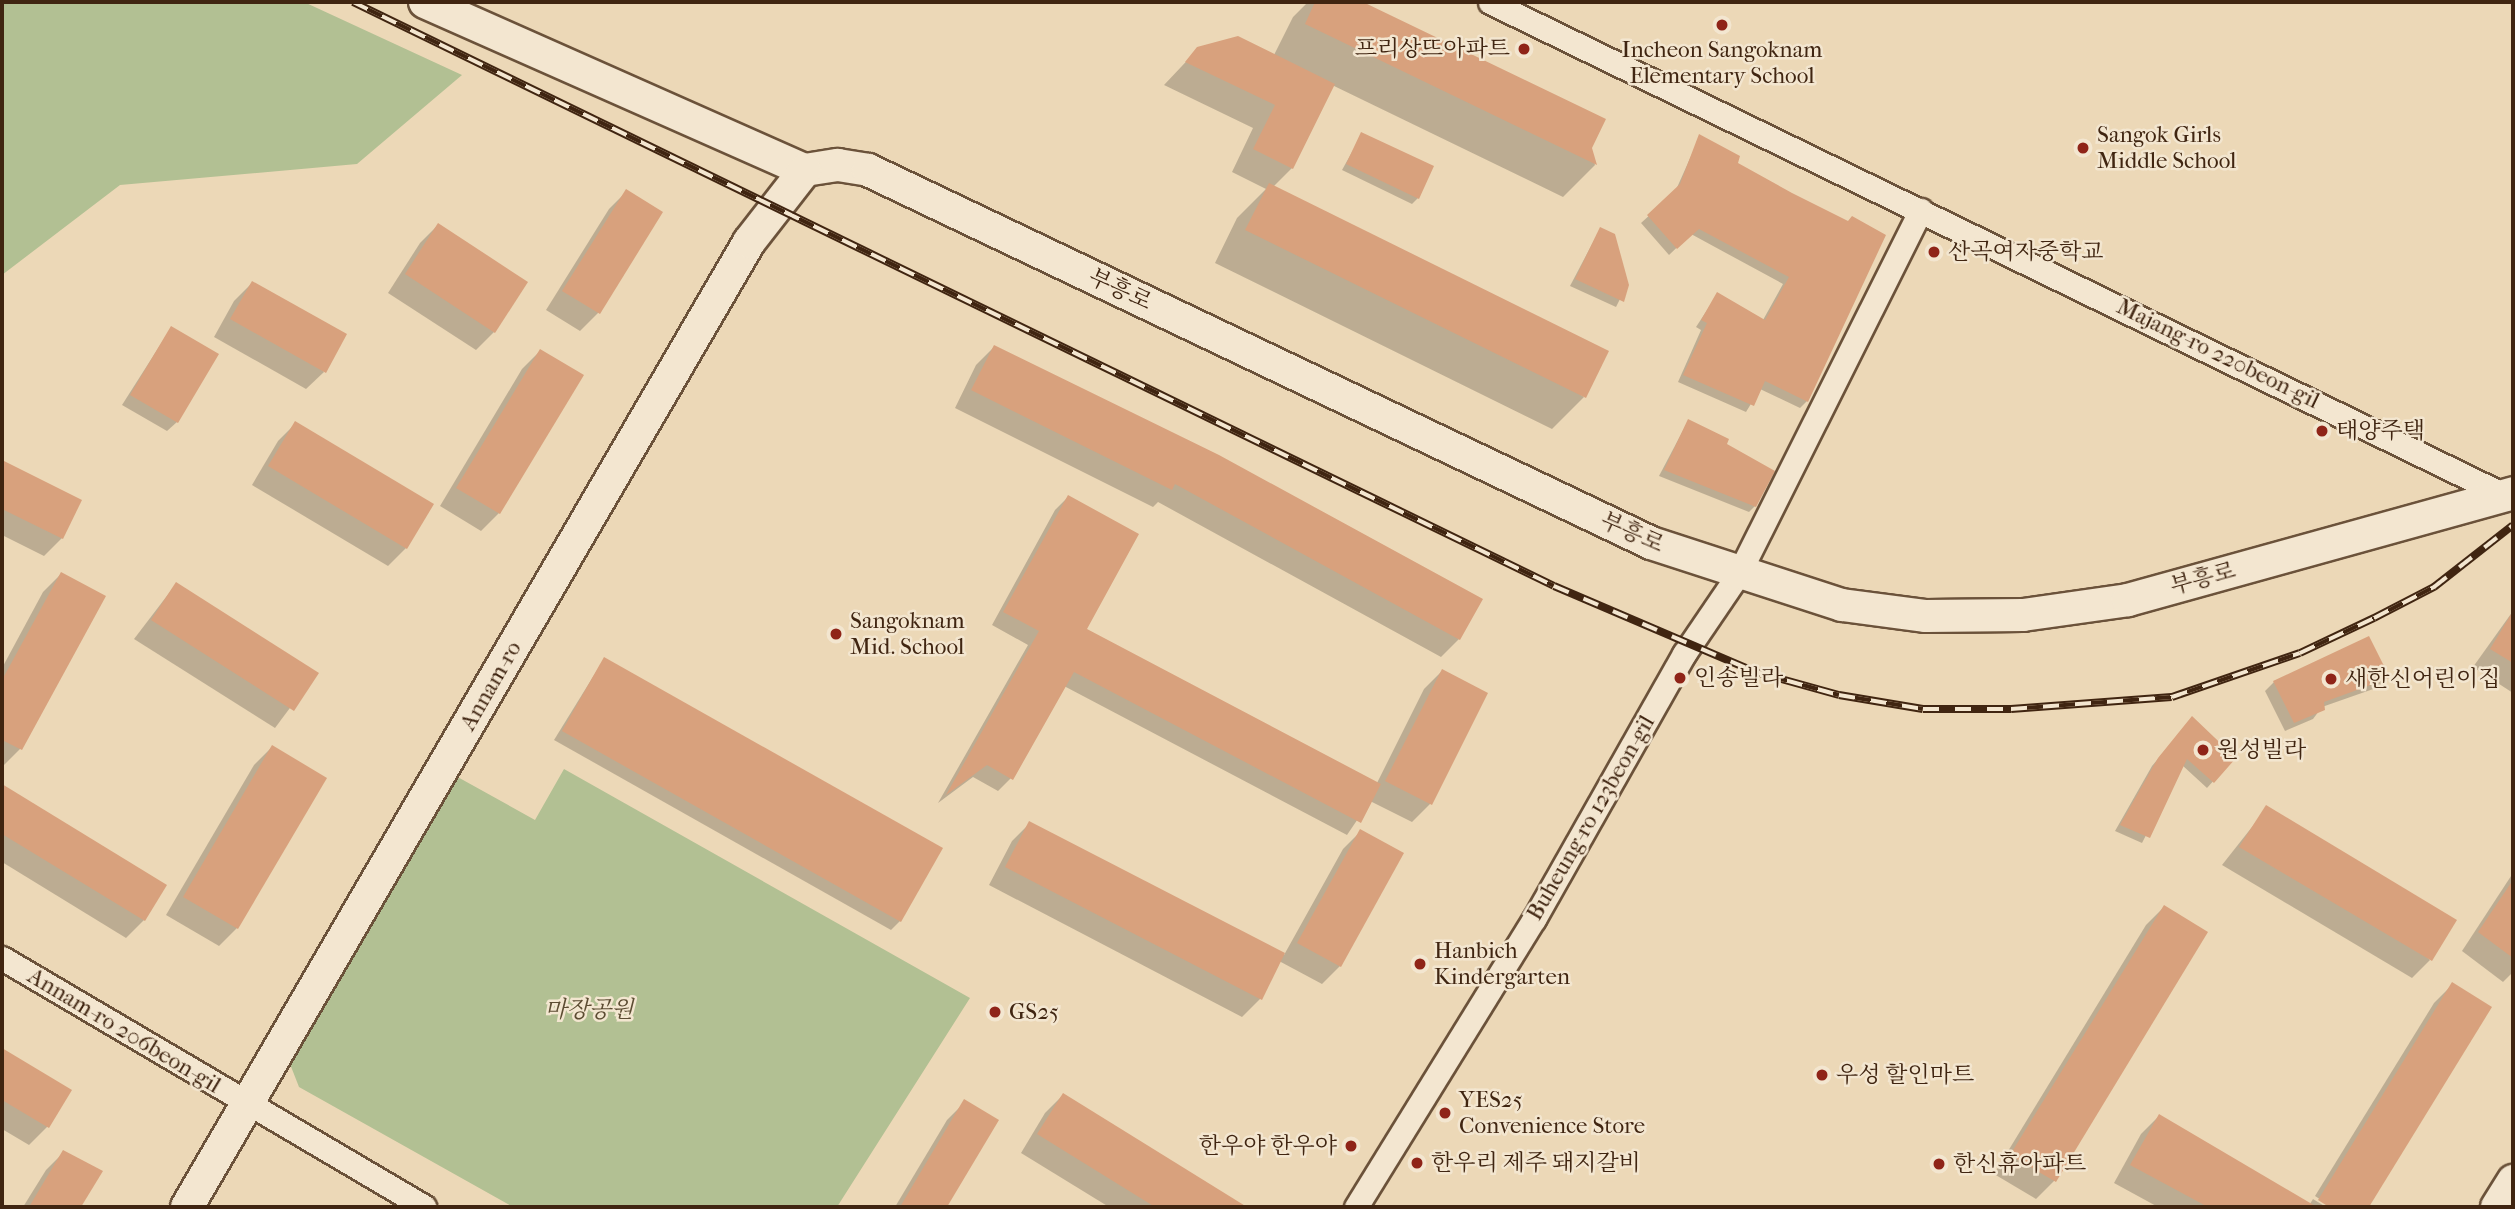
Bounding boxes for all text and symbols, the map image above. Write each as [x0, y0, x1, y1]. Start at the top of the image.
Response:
marker: Incheon Sangoknam Elementary School [1714, 17, 1730, 33]
place label: 프리상뜨아파트 [1354, 35, 1510, 63]
place label: Incheon Sangoknam Elementary School [1622, 36, 1822, 90]
marker: 프리상뜨아파트 [1516, 41, 1532, 57]
place label: Sangok Girls Middle School [2097, 121, 2236, 175]
marker: Sangok Girls Middle School [2075, 140, 2091, 156]
place label: 산곡여자중학교 [1948, 238, 2104, 266]
marker: 산곡여자중학교 [1926, 244, 1942, 260]
street label: 부흥로 [1084, 263, 1156, 317]
street label: Majang-ro 220beon-gil [2112, 293, 2324, 415]
place label: 태양주택 [2336, 417, 2425, 445]
marker: 태양주택 [2314, 423, 2330, 439]
street label: 부흥로 [1596, 507, 1668, 559]
street label: 부흥로 [2167, 557, 2239, 601]
place label: Sangoknam Mid. School [850, 607, 965, 661]
marker: Sangoknam Mid. School [828, 626, 844, 642]
street label: Annam-ro [454, 636, 528, 736]
place label: 인송빌라 [1694, 664, 1783, 692]
place label: 새한신어린이집 [2345, 665, 2501, 693]
marker: 인송빌라 [1672, 670, 1688, 686]
marker: 새한신어린이집 [2323, 671, 2339, 687]
street label: Buheung-ro 123beon-gil [1521, 711, 1661, 925]
place label: 원성빌라 [2217, 736, 2306, 764]
marker: 원성빌라 [2195, 742, 2211, 758]
place label: Hanbich Kindergarten [1434, 937, 1570, 991]
marker: Hanbich Kindergarten [1412, 956, 1428, 972]
street label: Annam-ro 206beon-gil [22, 962, 226, 1100]
park label: 마장공원 [545, 996, 633, 1024]
place label: GS25 [1009, 998, 1059, 1026]
marker: GS25 [987, 1004, 1003, 1020]
place label: 우성 할인마트 [1836, 1061, 1974, 1089]
marker: 우성 할인마트 [1814, 1067, 1830, 1083]
place label: YES25 Convenience Store [1459, 1086, 1645, 1140]
marker: YES25 Convenience Store [1437, 1105, 1453, 1121]
place label: 한우야 한우야 [1199, 1132, 1337, 1160]
marker: 한우야 한우야 [1343, 1138, 1359, 1154]
place label: 한우리 제주 돼지갈비 [1431, 1149, 1641, 1177]
place label: 한신휴아파트 [1953, 1150, 2086, 1178]
marker: 한우리 제주 돼지갈비 [1409, 1155, 1425, 1171]
marker: 한신휴아파트 [1931, 1156, 1947, 1172]

